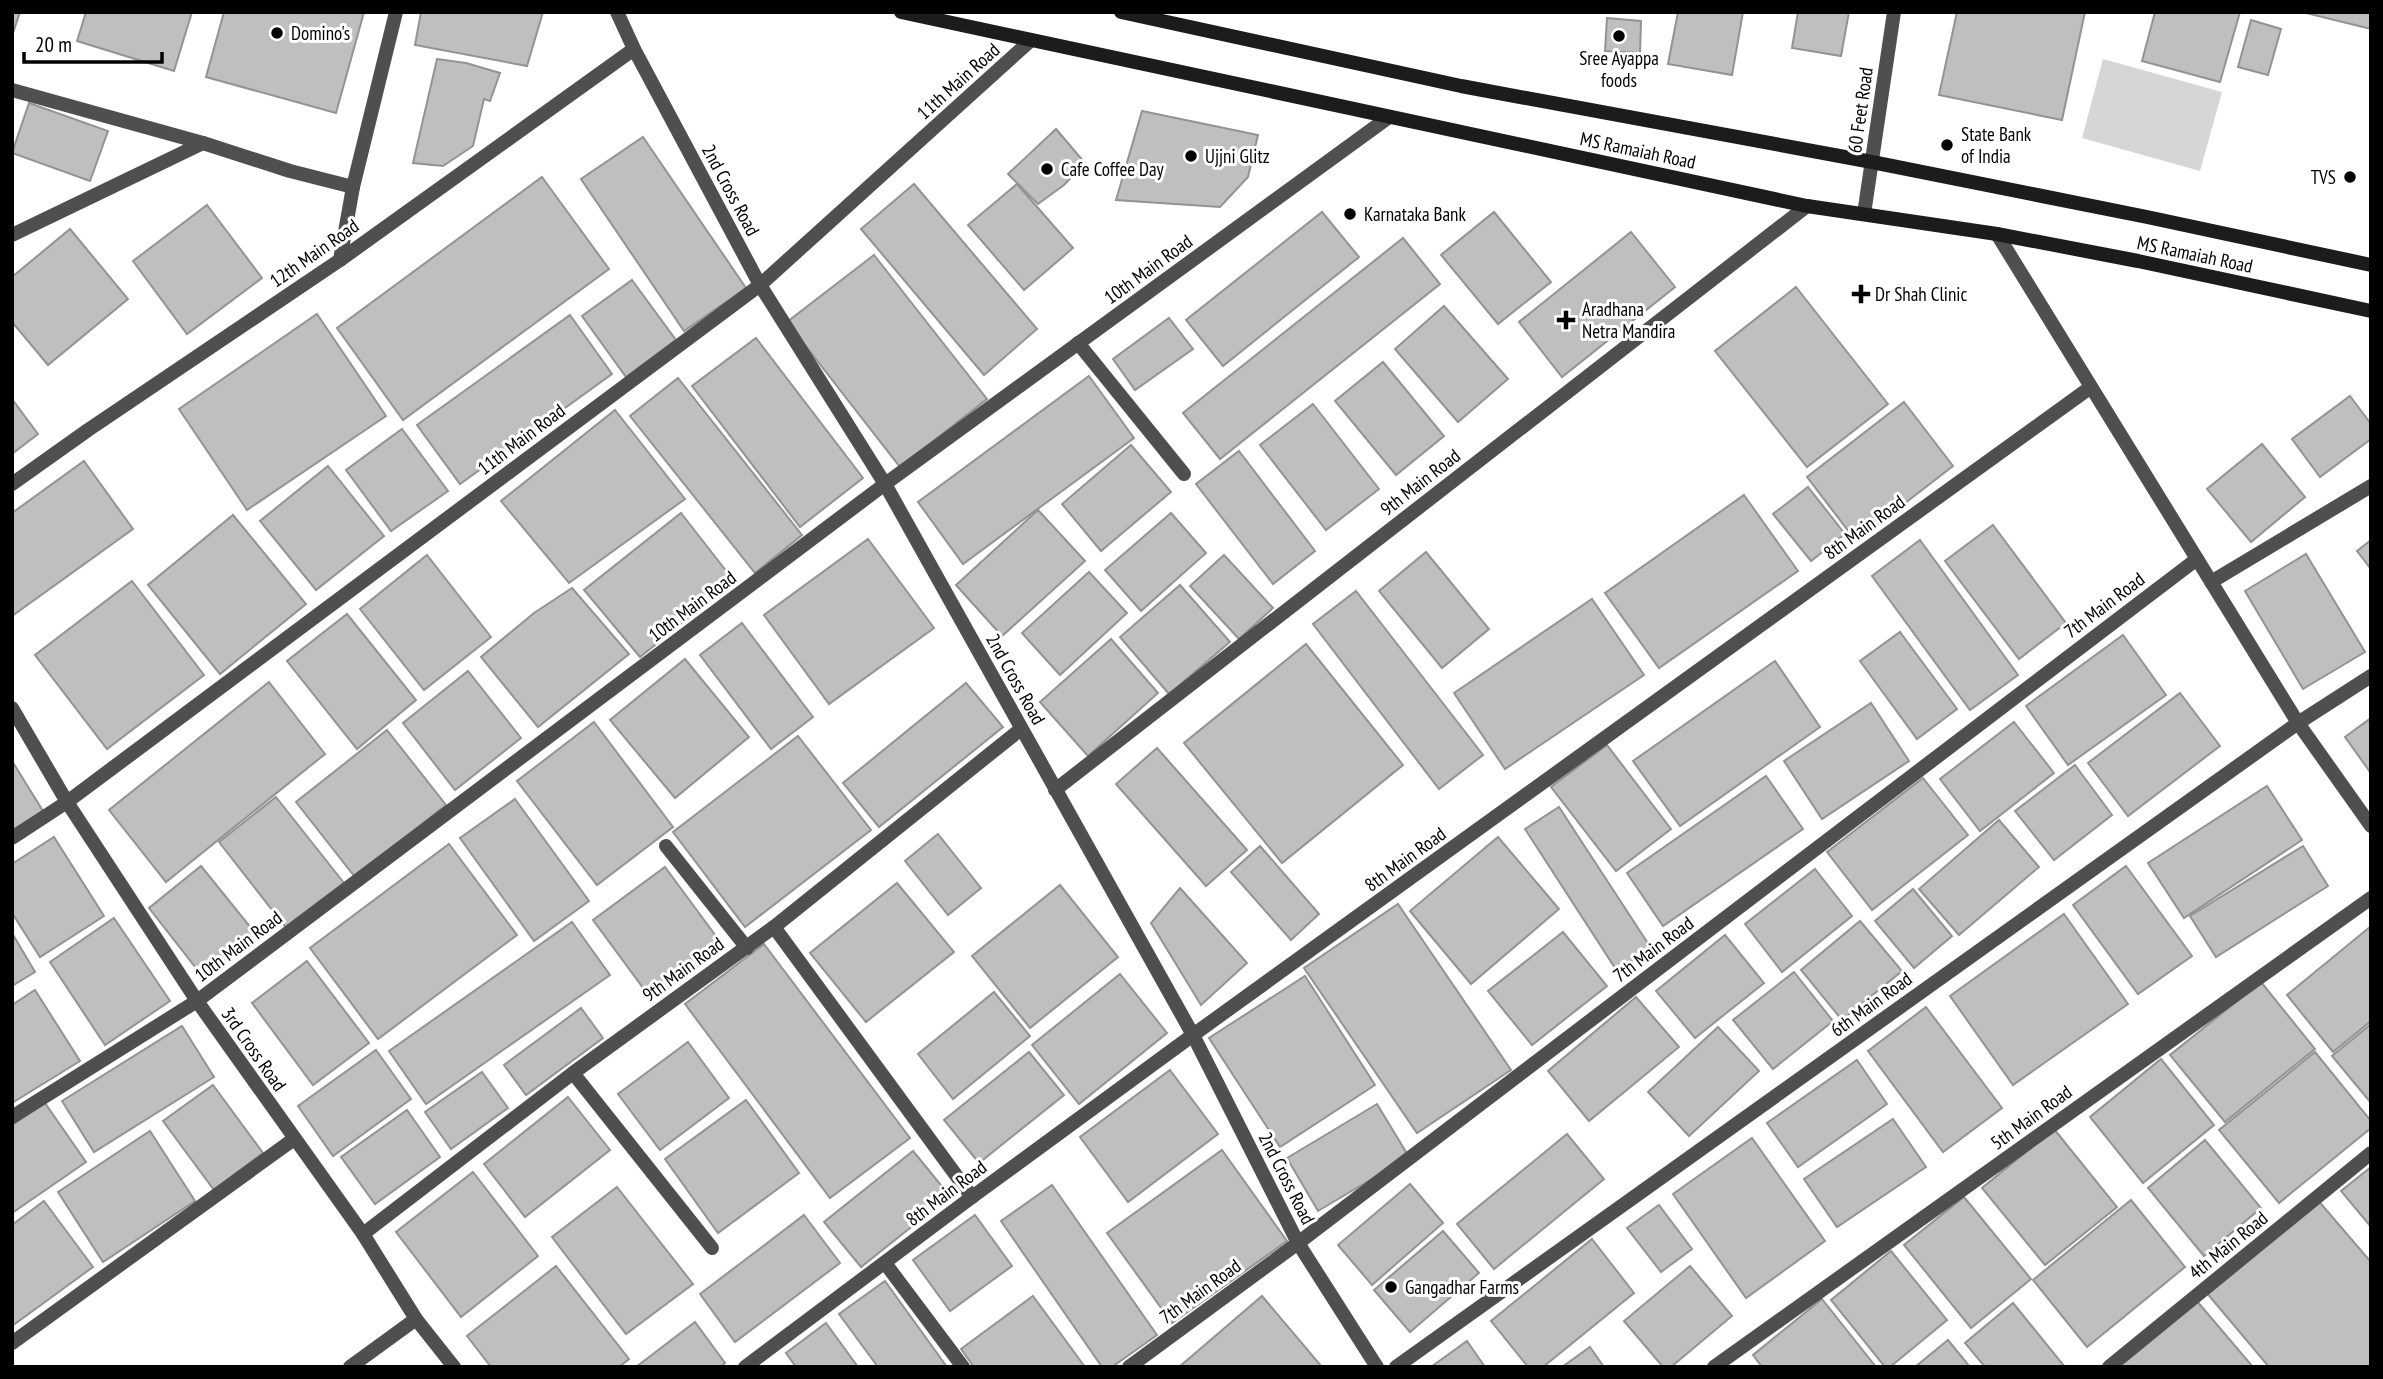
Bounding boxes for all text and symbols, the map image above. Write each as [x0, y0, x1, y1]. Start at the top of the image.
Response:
scale bar [24, 21, 163, 65]
place label: Domino's [291, 21, 350, 45]
marker: Domino's [269, 25, 285, 41]
marker: Sree Ayappa foods [1611, 28, 1627, 44]
text: 20 m [35, 31, 72, 58]
street label: 11th Main Road [912, 38, 1004, 124]
place label: Sree Ayappa foods [1579, 46, 1659, 92]
street label: 60 Feet Road [1842, 66, 1878, 154]
place label: State Bank of India [1961, 122, 2032, 168]
street label: MS Ramaiah Road [1578, 126, 1698, 174]
marker: State Bank of India [1939, 137, 1955, 153]
street label: 2nd Cross Road [697, 140, 765, 240]
place label: Ujjni Glitz [1205, 144, 1270, 168]
marker: Ujjni Glitz [1183, 148, 1199, 164]
place label: Cafe Coffee Day [1061, 157, 1165, 181]
marker: Cafe Coffee Day [1039, 161, 1055, 177]
place label: TVS [2311, 165, 2336, 189]
marker: TVS [2342, 169, 2358, 185]
place label: Karnataka Bank [1364, 202, 1466, 226]
marker: Karnataka Bank [1342, 206, 1358, 222]
street label: 12th Main Road [265, 214, 363, 292]
street label: 10th Main Road [1099, 229, 1197, 309]
street label: MS Ramaiah Road [2135, 230, 2255, 278]
place label: Dr Shah Clinic [1875, 282, 1967, 306]
marker: Dr Shah Clinic [1853, 286, 1869, 302]
place label: Aradhana Netra Mandira [1582, 297, 1675, 343]
marker: Aradhana Netra Mandira [1556, 310, 1576, 330]
street label: 11th Main Road [473, 398, 569, 480]
street label: 9th Main Road [1375, 443, 1465, 521]
street label: 8th Main Road [1819, 489, 1909, 565]
street label: 10th Main Road [644, 565, 740, 647]
street label: 7th Main Road [2059, 567, 2149, 643]
street label: 2nd Cross Road [981, 629, 1051, 729]
street label: 8th Main Road [1360, 821, 1450, 897]
street label: 10th Main Road [190, 905, 286, 987]
street label: 7th Main Road [1608, 911, 1698, 987]
street label: 9th Main Road [638, 931, 728, 1007]
street label: 6th Main Road [1826, 966, 1916, 1042]
street label: 3rd Cross Road [216, 1002, 292, 1096]
street label: 5th Main Road [1986, 1079, 2076, 1155]
street label: 2nd Cross Road [1254, 1128, 1320, 1228]
street label: 8th Main Road [901, 1155, 991, 1231]
street label: 4th Main Road [2184, 1206, 2272, 1284]
street label: 7th Main Road [1155, 1253, 1245, 1329]
place label: Gangadhar Farms [1405, 1275, 1519, 1299]
marker: Gangadhar Farms [1383, 1279, 1399, 1295]

